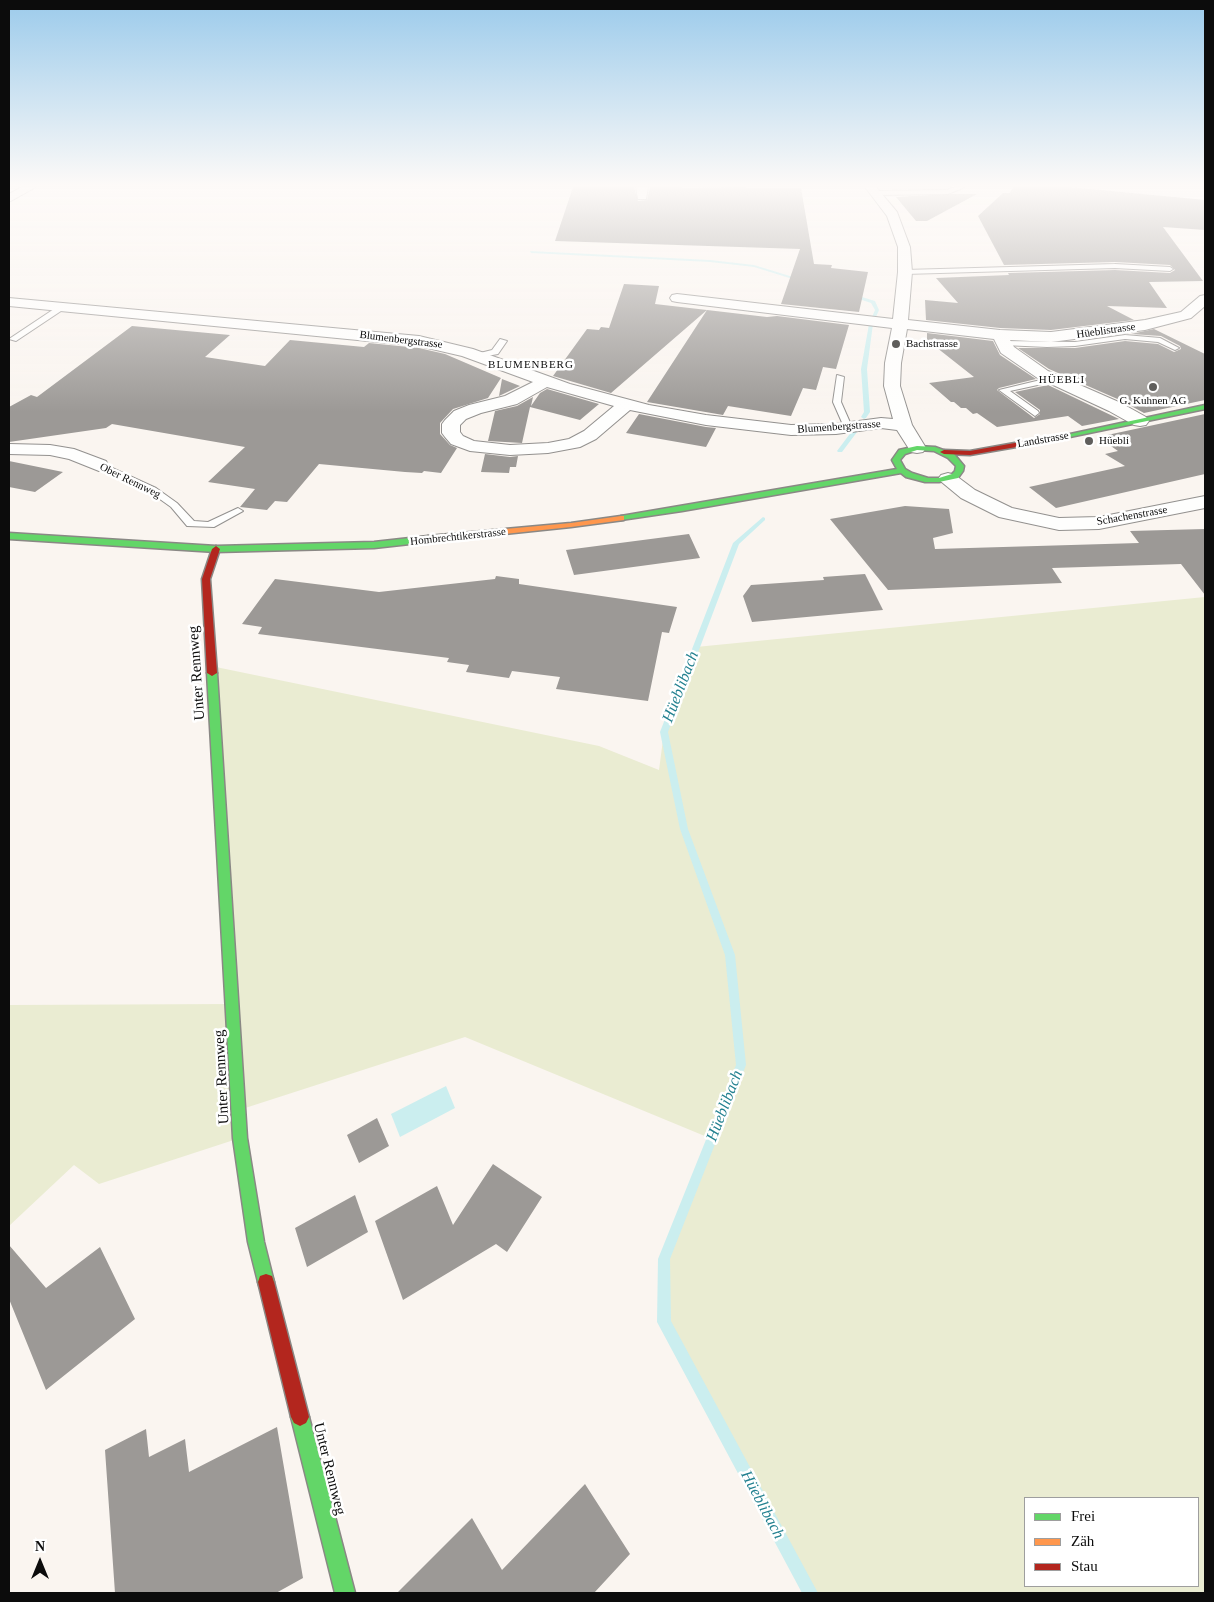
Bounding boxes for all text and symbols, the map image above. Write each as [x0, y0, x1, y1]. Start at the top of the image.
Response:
street label: Hüeblistrasse [1076, 320, 1136, 342]
street label: Blumenbergstrasse [359, 328, 443, 352]
place label: Bachstrasse [906, 337, 958, 351]
marker: Bachstrasse [890, 338, 902, 350]
district label: BLUMENBERG [487, 358, 575, 372]
district label: HÜEBLI [1038, 373, 1086, 387]
marker: G. Kuhnen AG [1147, 381, 1159, 393]
place label: G. Kuhnen AG [1120, 394, 1186, 408]
street label: Blumenbergstrasse [797, 418, 881, 436]
street label: Landstrasse [1016, 429, 1070, 451]
place label: Hüebli [1099, 434, 1129, 448]
marker: Hüebli [1083, 435, 1095, 447]
street label: Ober Rennweg [97, 461, 163, 501]
street label: Schachenstrasse [1096, 503, 1168, 529]
street label: Hombrechtikerstrasse [410, 525, 506, 549]
street label: Unter Rennweg [185, 625, 209, 721]
water label: Hüeblibach [659, 649, 703, 725]
street label: Unter Rennweg [211, 1029, 233, 1125]
water label: Hüeblibach [703, 1068, 747, 1144]
street label: Unter Rennweg [309, 1421, 349, 1517]
water label: Hüeblibach [736, 1468, 788, 1542]
legend [1024, 1497, 1199, 1587]
text: Frei [1071, 1508, 1095, 1524]
text: Zäh [1071, 1533, 1094, 1549]
north arrow [15, 1537, 65, 1587]
text: N [35, 1539, 45, 1554]
text: Stau [1071, 1558, 1098, 1574]

